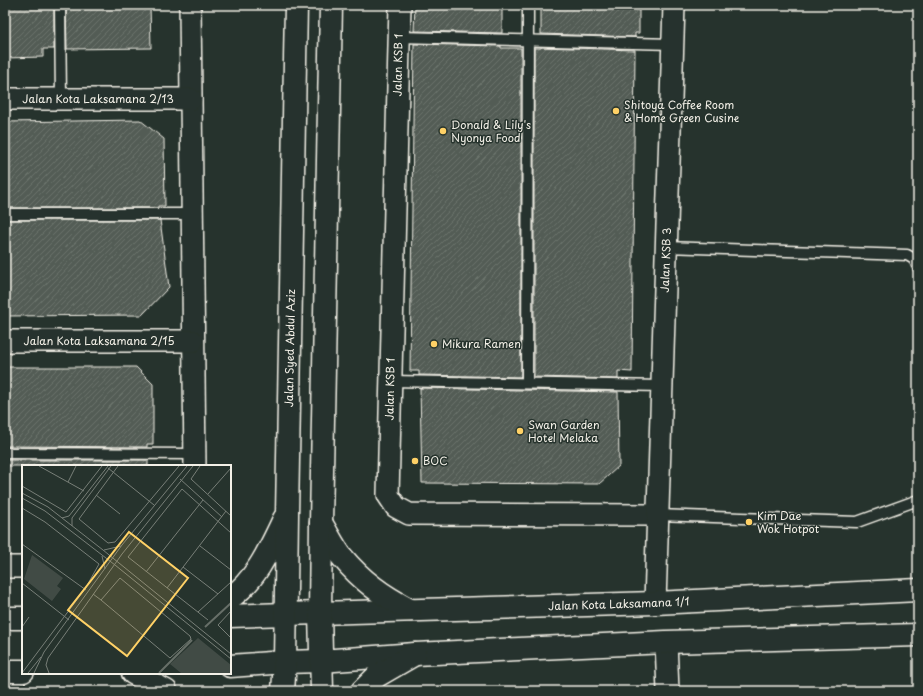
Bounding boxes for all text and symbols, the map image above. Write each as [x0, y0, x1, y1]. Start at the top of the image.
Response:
street label: Jalan KSB 1 [388, 33, 407, 96]
street label: Jalan Kota Laksamana 2/13 [22, 90, 174, 107]
place label: Shitoya Coffee Room & Home Green Cusine [624, 96, 740, 126]
marker: Shitoya Coffee Room & Home Green Cusine [611, 106, 621, 116]
place label: Donald & Lily's Nyonya Food [451, 116, 531, 146]
marker: Donald & Lily's Nyonya Food [438, 126, 448, 136]
street label: Jalan KSB 3 [656, 227, 675, 293]
street label: Jalan Syed Abdul Aziz [280, 289, 299, 407]
street label: Jalan Kota Laksamana 2/15 [23, 332, 175, 349]
place label: Mikura Ramen [442, 335, 521, 352]
marker: Mikura Ramen [429, 339, 439, 349]
street label: Jalan KSB 1 [380, 357, 399, 420]
place label: Swan Garden Hotel Melaka [528, 416, 600, 446]
marker: Swan Garden Hotel Melaka [515, 426, 525, 436]
place label: BOC [423, 452, 448, 469]
marker: BOC [410, 456, 420, 466]
inset map [22, 465, 231, 674]
place label: Kim Dae Wok Hotpot [757, 507, 820, 537]
marker: Kim Dae Wok Hotpot [744, 517, 754, 527]
street label: Jalan Kota Laksamana 1/1 [548, 592, 690, 614]

